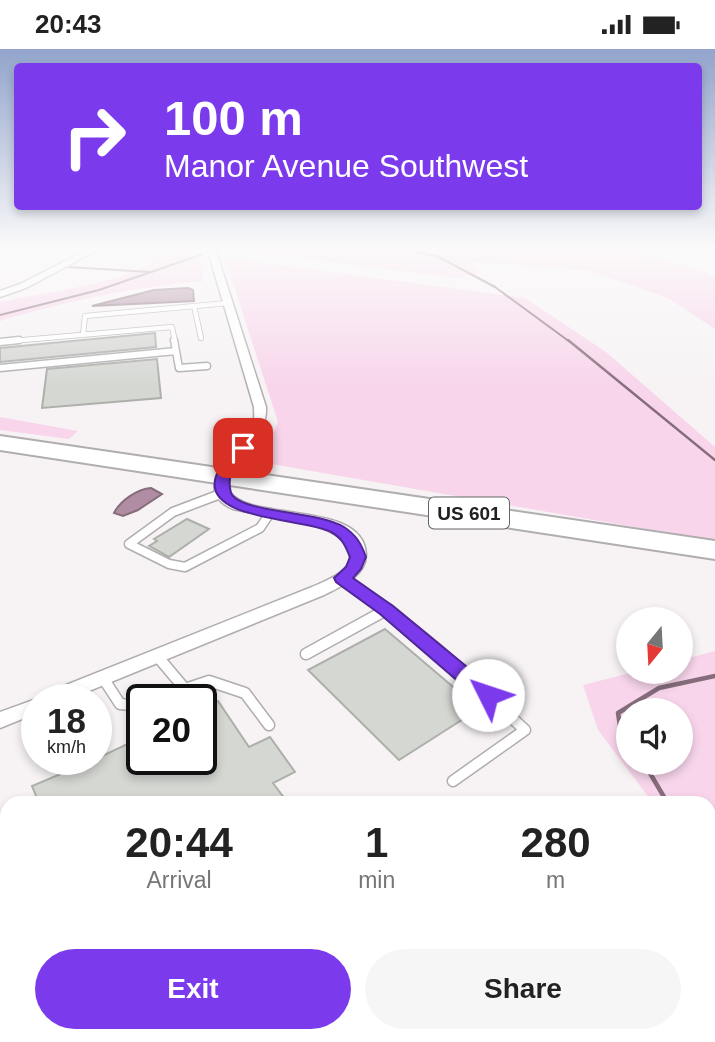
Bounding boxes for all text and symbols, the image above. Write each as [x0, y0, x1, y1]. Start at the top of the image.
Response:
text: 20:43 [35, 9, 102, 39]
icon: right [49, 91, 140, 182]
text: 100 m [164, 91, 303, 145]
text: Manor Avenue Southwest [164, 148, 528, 184]
pin [213, 418, 273, 478]
icon: arrive [224, 429, 262, 467]
road number: US 601 [429, 498, 509, 529]
north arrow [616, 607, 693, 684]
map controls [616, 607, 693, 775]
position arrow [451, 658, 525, 732]
speed limit sign: 20 [126, 684, 217, 775]
button: sound [616, 698, 693, 775]
text: 18 [47, 701, 86, 740]
text: km/h [47, 737, 86, 757]
text: 20:44 [125, 819, 233, 866]
text: 1 [365, 819, 388, 866]
text: 280 [521, 819, 591, 866]
text: Arrival [146, 867, 212, 893]
text: min [358, 867, 395, 893]
text: m [546, 867, 565, 893]
button: Exit [35, 949, 351, 1029]
button: Share [365, 949, 681, 1029]

